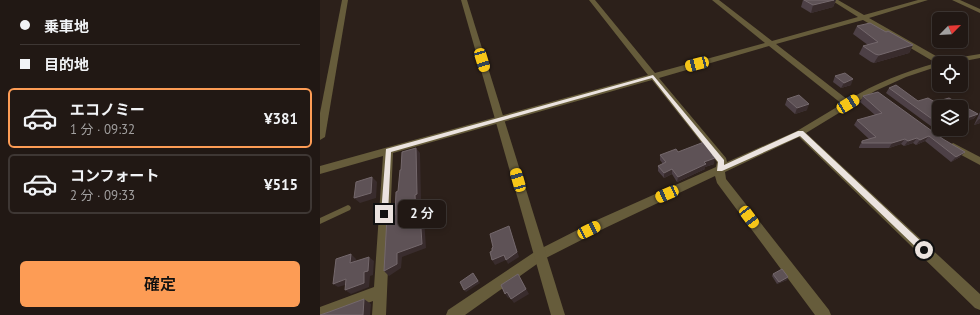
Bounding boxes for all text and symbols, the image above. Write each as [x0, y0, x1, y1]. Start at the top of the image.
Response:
north arrow [932, 12, 968, 48]
map controls [932, 12, 968, 136]
text: 乗車地 [44, 17, 89, 36]
car [473, 47, 491, 73]
text: 目的地 [44, 55, 89, 74]
car [684, 55, 710, 73]
button: locate [932, 56, 968, 92]
car [835, 93, 861, 115]
icon: car [22, 100, 58, 136]
text: エコノミー [70, 100, 145, 119]
button: layers [932, 100, 968, 136]
text: ¥381 [264, 109, 298, 128]
text: 1 分 · 09:32 [70, 121, 135, 138]
icon: car [22, 166, 58, 202]
text: コンフォート [70, 166, 160, 185]
car [509, 167, 527, 193]
text: ¥515 [264, 175, 298, 194]
car [654, 184, 680, 204]
text: 2 分 · 09:33 [70, 187, 135, 204]
callout: 2 分 [398, 200, 446, 228]
car [737, 204, 761, 230]
route end [375, 205, 393, 223]
text: 2 分 [410, 205, 434, 222]
car [576, 219, 602, 241]
route start [915, 241, 933, 259]
button: 確定 [20, 261, 300, 307]

